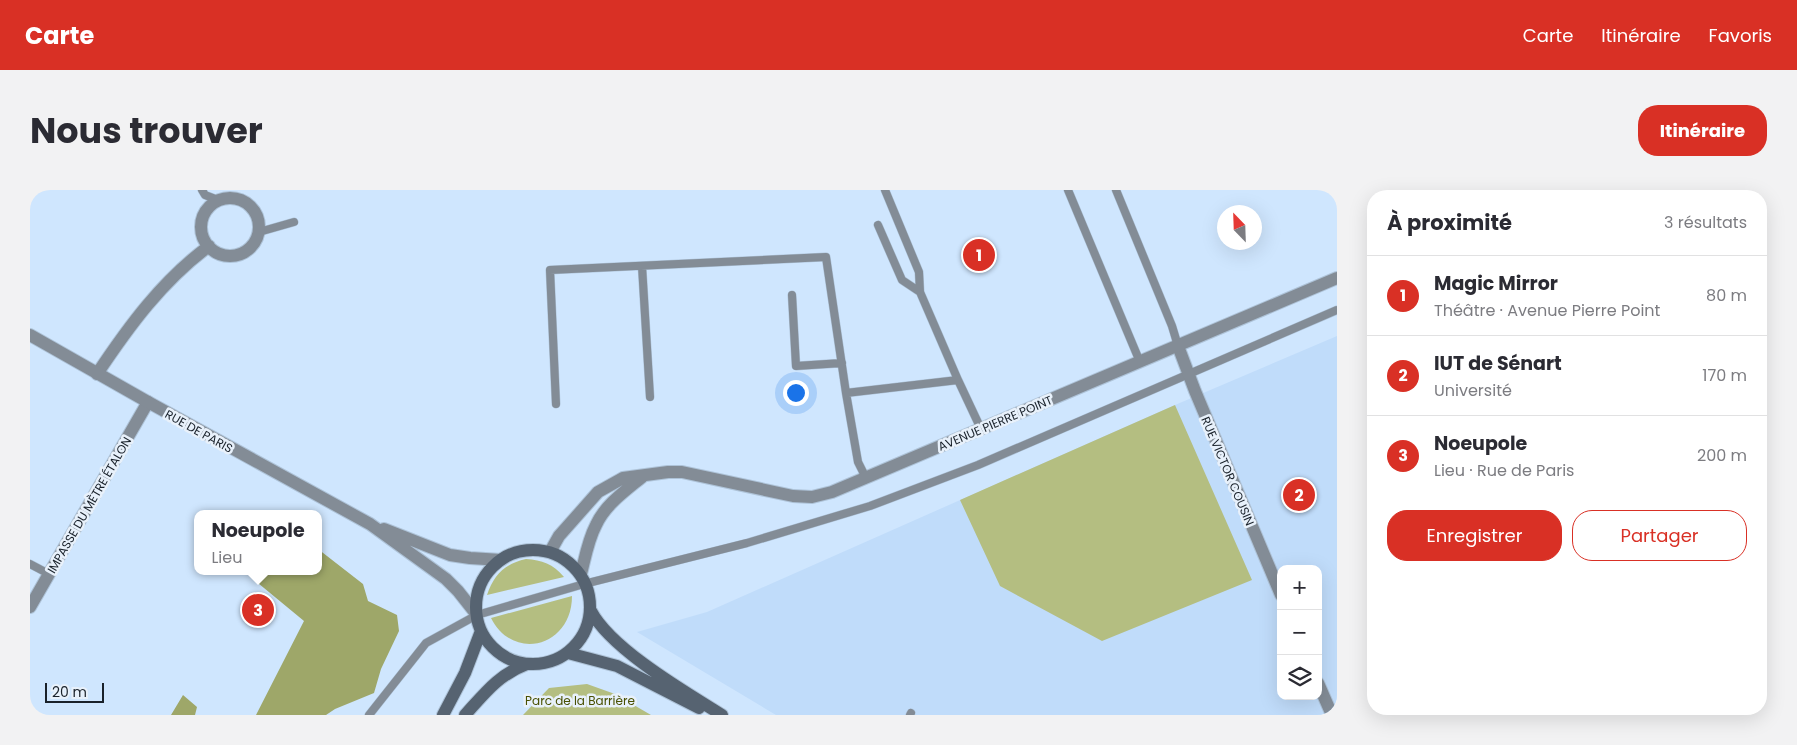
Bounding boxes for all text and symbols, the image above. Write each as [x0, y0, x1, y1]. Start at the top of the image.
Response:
text: Carte [25, 19, 94, 52]
text: Carte [1523, 23, 1573, 48]
text: Itinéraire [1601, 23, 1681, 48]
text: Favoris [1709, 23, 1772, 48]
button: Itinéraire [1638, 105, 1767, 156]
text: Nous trouver [30, 106, 263, 155]
north arrow [1217, 205, 1262, 250]
text: À proximité [1387, 208, 1512, 237]
text: 3 résultats [1664, 211, 1747, 234]
pin: 1 [963, 236, 995, 274]
text: Magic Mirror [1434, 270, 1558, 297]
text: 1 [1400, 284, 1406, 307]
text: 80 m [1706, 284, 1747, 307]
text: Théâtre · Avenue Pierre Point [1434, 299, 1660, 322]
text: IUT de Sénart [1434, 350, 1562, 377]
text: 2 [1398, 364, 1408, 387]
text: 170 m [1702, 364, 1747, 387]
text: Université [1434, 379, 1512, 402]
your location [783, 380, 809, 406]
street label: AVENUE PIERRE POINT [935, 391, 1055, 455]
street label: RUE DE PARIS [162, 405, 236, 457]
street label: RUE VICTOR COUSIN [1197, 414, 1259, 528]
text: Noeupole [1434, 430, 1527, 457]
street label: IMPASSE DU MÈTRE ÉTALON [43, 434, 135, 576]
text: 3 [1398, 444, 1408, 467]
text: 200 m [1697, 444, 1747, 467]
text: Lieu · Rue de Paris [1434, 459, 1574, 482]
pin: 2 [1283, 476, 1315, 514]
popup [194, 510, 322, 575]
button: Enregistrer [1387, 510, 1562, 561]
button: Partager [1572, 510, 1747, 561]
text: Noeupole [211, 517, 305, 544]
text: Lieu [211, 546, 242, 569]
map controls [1277, 565, 1322, 700]
button: + [1277, 565, 1322, 610]
pin: 3 [242, 591, 274, 629]
button: − [1277, 610, 1322, 655]
button: layers [1277, 655, 1322, 700]
scale bar [45, 680, 104, 703]
text: 20 m [52, 682, 87, 702]
park label: Parc de la Barrière [525, 692, 635, 709]

